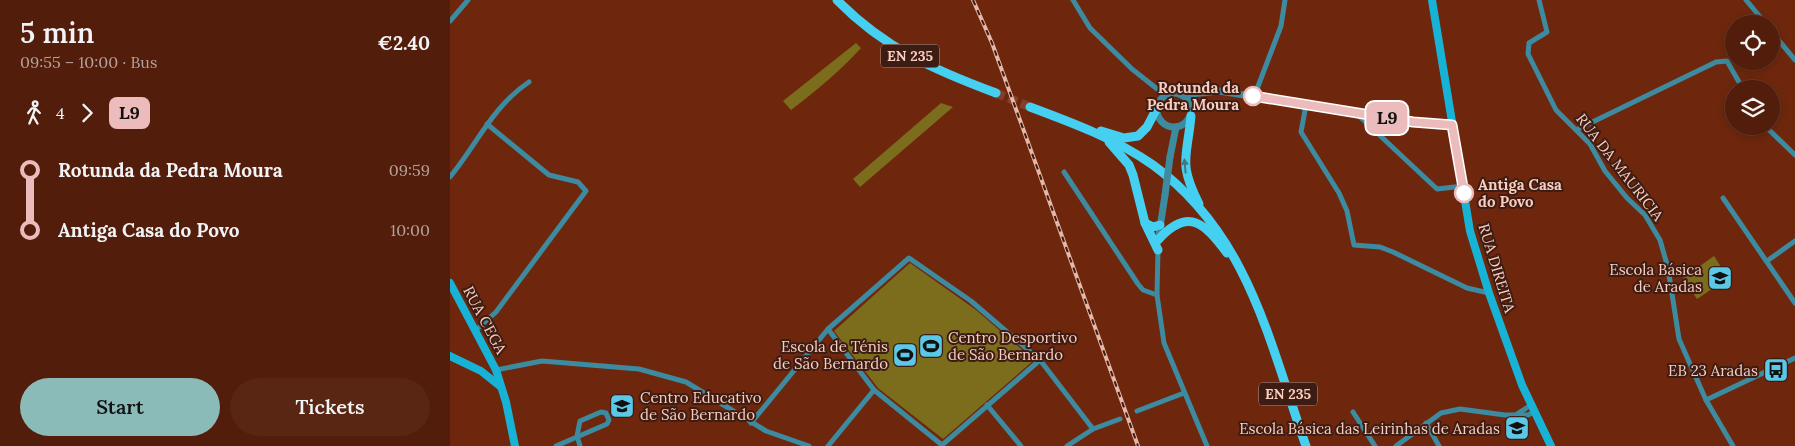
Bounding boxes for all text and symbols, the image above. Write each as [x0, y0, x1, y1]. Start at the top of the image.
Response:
text: 5 min [20, 15, 94, 51]
map controls [1725, 15, 1780, 135]
button: locate [1725, 15, 1780, 70]
text: €2.40 [378, 31, 430, 55]
road number: EN 235 [881, 44, 939, 68]
text: 09:55 – 10:00 · Bus [20, 52, 157, 72]
place label: Rotunda da Pedra Moura [1147, 78, 1239, 114]
button: layers [1725, 80, 1780, 135]
marker: Rotunda da Pedra Moura [1243, 86, 1263, 106]
icon: walk [20, 99, 48, 127]
icon: forward [73, 99, 101, 127]
text: L9 [119, 101, 140, 124]
line badge: L9 [1364, 102, 1410, 134]
text: 4 [56, 103, 65, 123]
text: L9 [1376, 106, 1398, 129]
street label: RUA DA MAURICIA [1572, 109, 1668, 225]
text: Rotunda da Pedra Moura [58, 158, 283, 182]
one-way arrow [1181, 158, 1189, 174]
text: 09:59 [389, 160, 430, 180]
place label: Antiga Casa do Povo [1478, 175, 1562, 211]
marker: Antiga Casa do Povo [1454, 183, 1474, 203]
text: Antiga Casa do Povo [58, 218, 240, 242]
text: 10:00 [390, 220, 430, 240]
street label: RUA DIREITA [1474, 221, 1520, 315]
place label: Escola Básica de Aradas [1609, 260, 1702, 296]
school or university icon: Escola Básica de Aradas [1707, 265, 1733, 291]
street label: RUA CEGA [459, 283, 511, 358]
place label: Centro Desportivo de São Bernardo [948, 328, 1078, 364]
sports icon: Centro Desportivo de São Bernardo [918, 333, 944, 359]
place label: Escola de Ténis de São Bernardo [773, 337, 888, 373]
sports icon: Escola de Ténis de São Bernardo [892, 342, 918, 368]
bus stop icon: EB 23 Aradas [1763, 357, 1789, 383]
place label: EB 23 Aradas [1668, 361, 1758, 380]
button: Start [20, 378, 220, 436]
button: Tickets [230, 378, 430, 436]
road number: EN 235 [1259, 382, 1317, 406]
place label: Centro Educativo de São Bernardo [640, 388, 762, 424]
school or university icon: Centro Educativo de São Bernardo [609, 393, 635, 419]
school or university icon: Escola Básica das Leirinhas de Aradas [1504, 415, 1530, 441]
place label: Escola Básica das Leirinhas de Aradas [1239, 419, 1500, 438]

